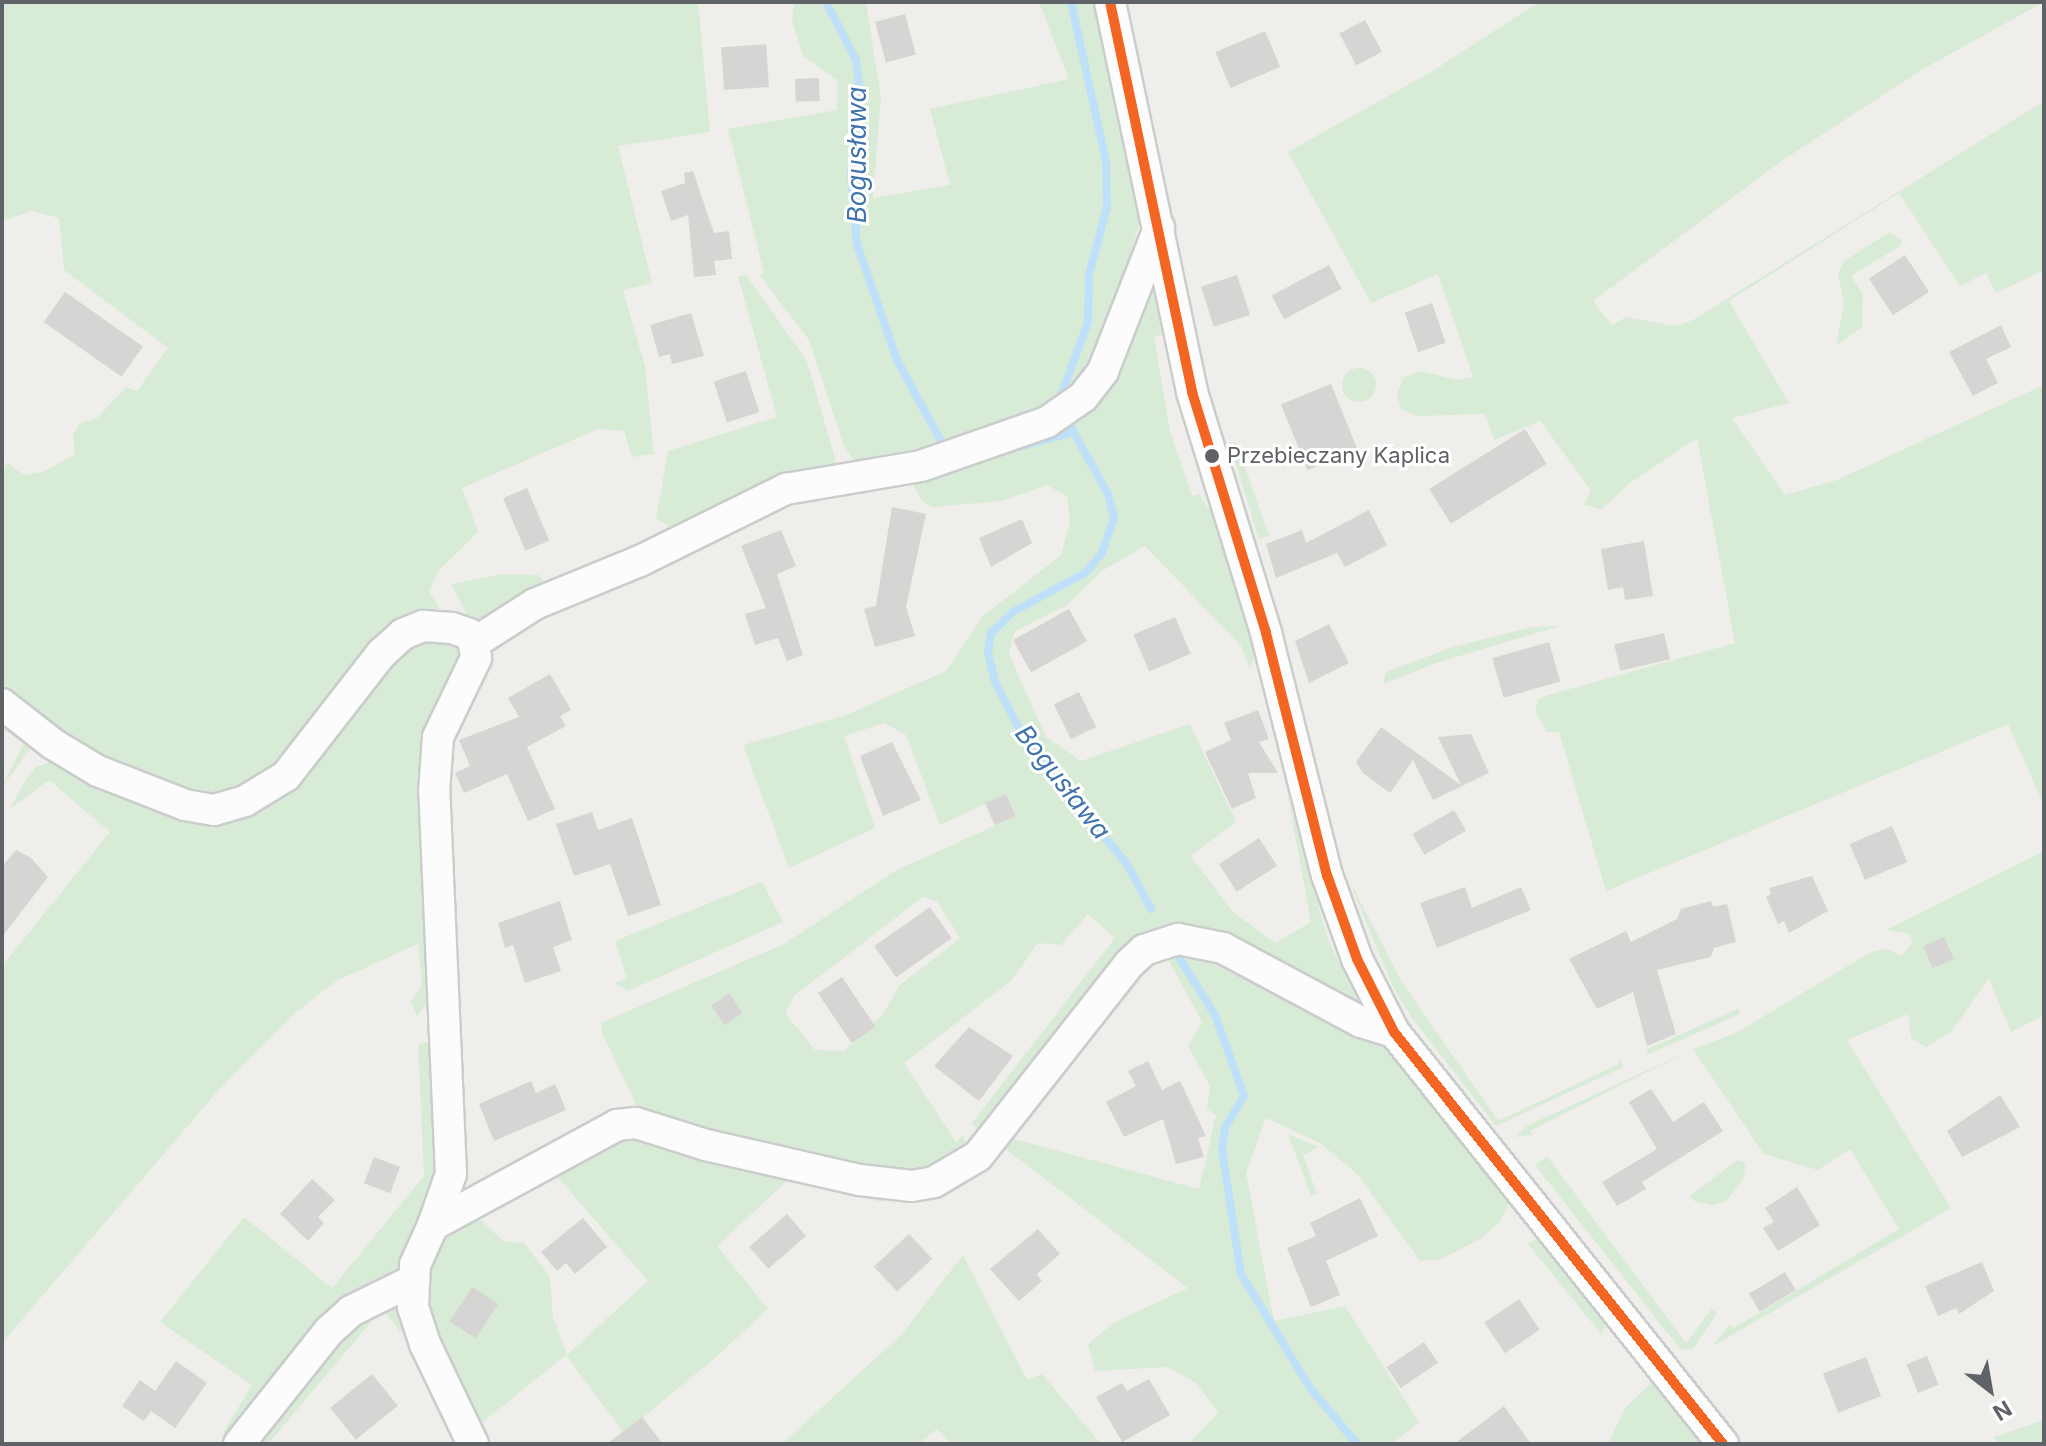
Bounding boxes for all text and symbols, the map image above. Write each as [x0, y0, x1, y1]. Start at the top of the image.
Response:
water label: Bogusława [841, 87, 873, 223]
place label: Przebieczany Kaplica [1227, 443, 1450, 469]
marker: Przebieczany Kaplica [1204, 448, 1220, 464]
water label: Bogusława [1009, 719, 1117, 845]
north arrow [1950, 1350, 2030, 1430]
text: N [1988, 1395, 2016, 1426]

